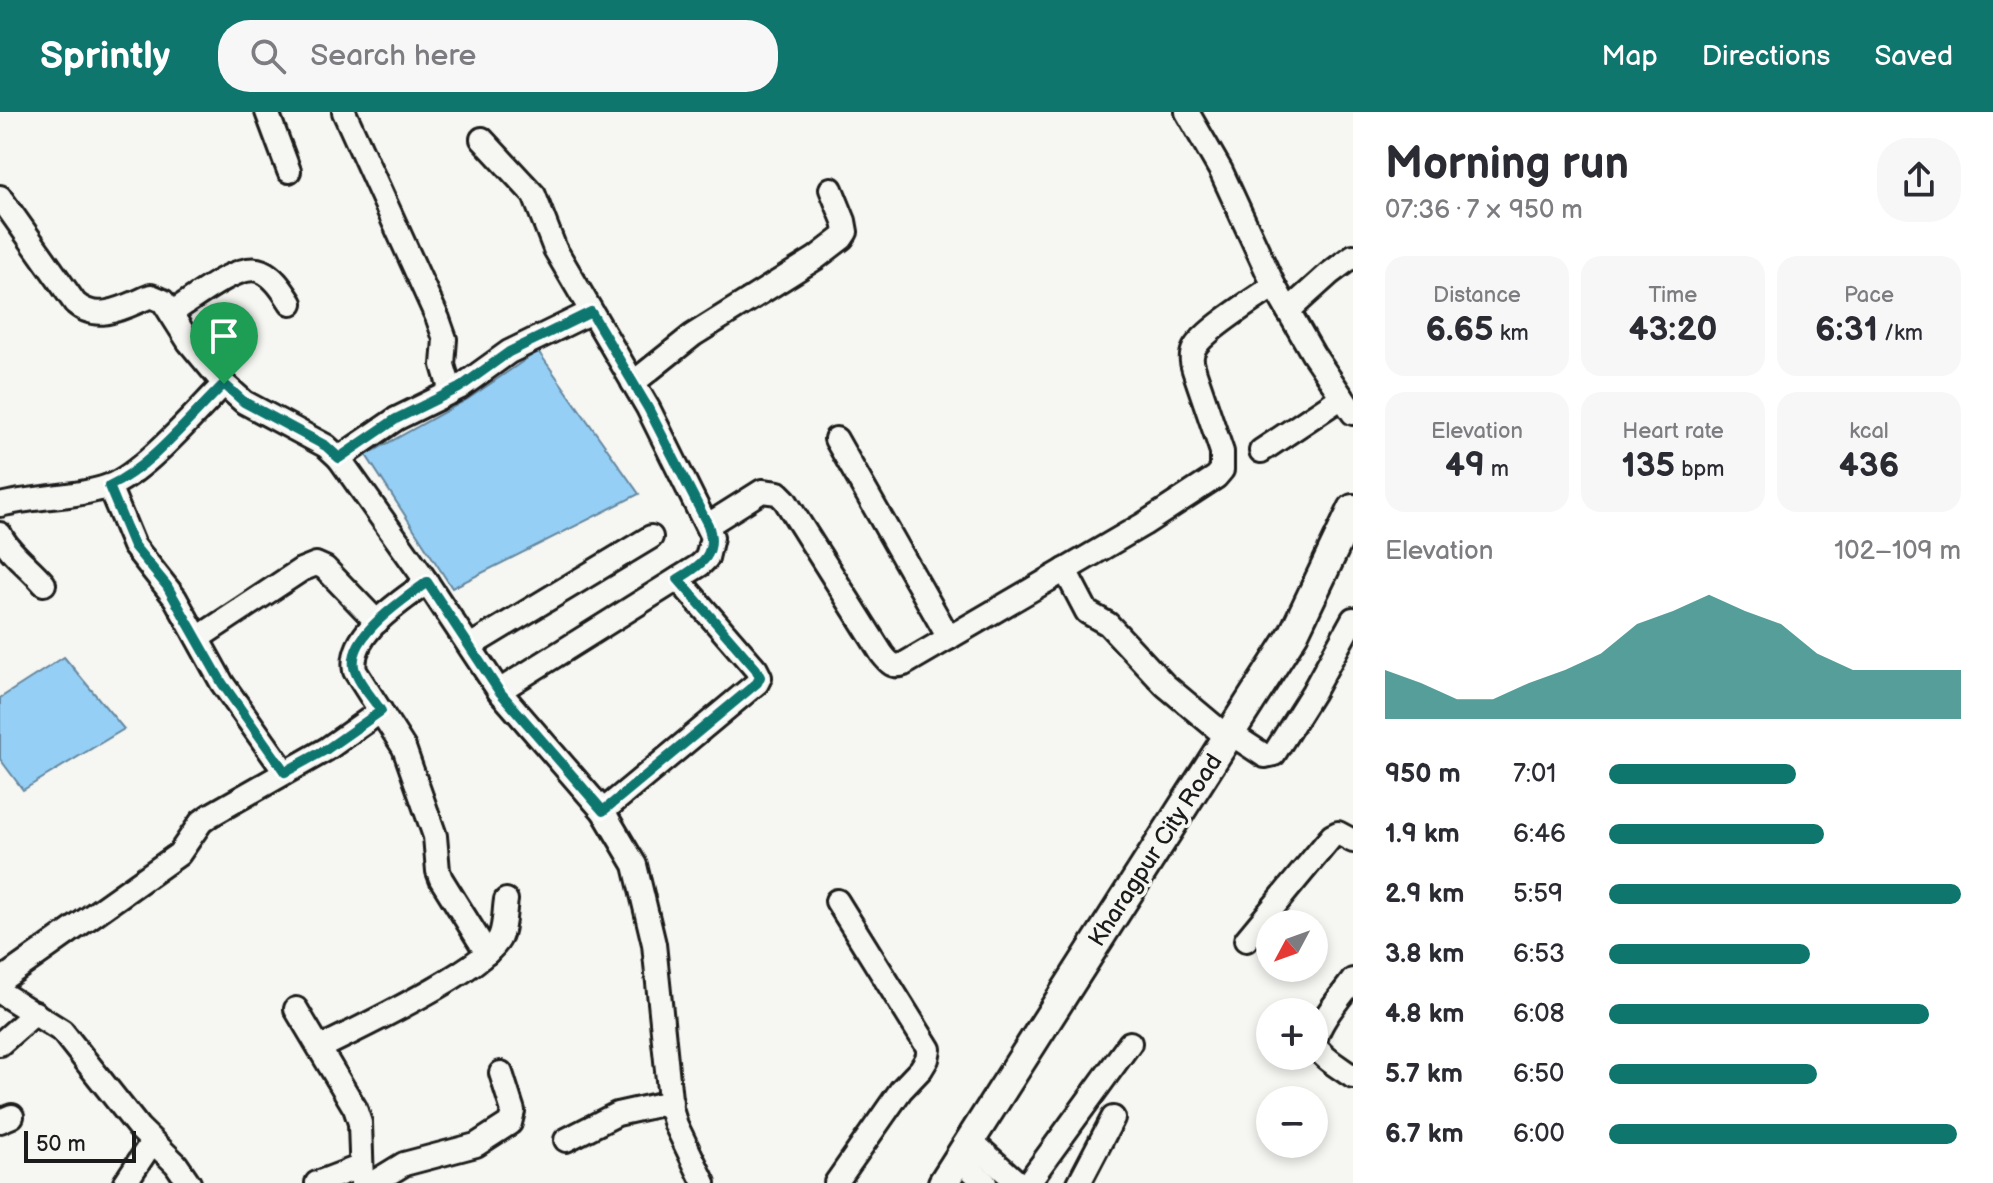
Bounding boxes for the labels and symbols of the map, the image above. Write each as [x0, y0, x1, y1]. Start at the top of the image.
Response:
pin [190, 302, 258, 384]
street label: Kharagpur City Road [1082, 748, 1229, 952]
north arrow [1256, 910, 1328, 982]
scale bar [24, 1127, 136, 1163]

